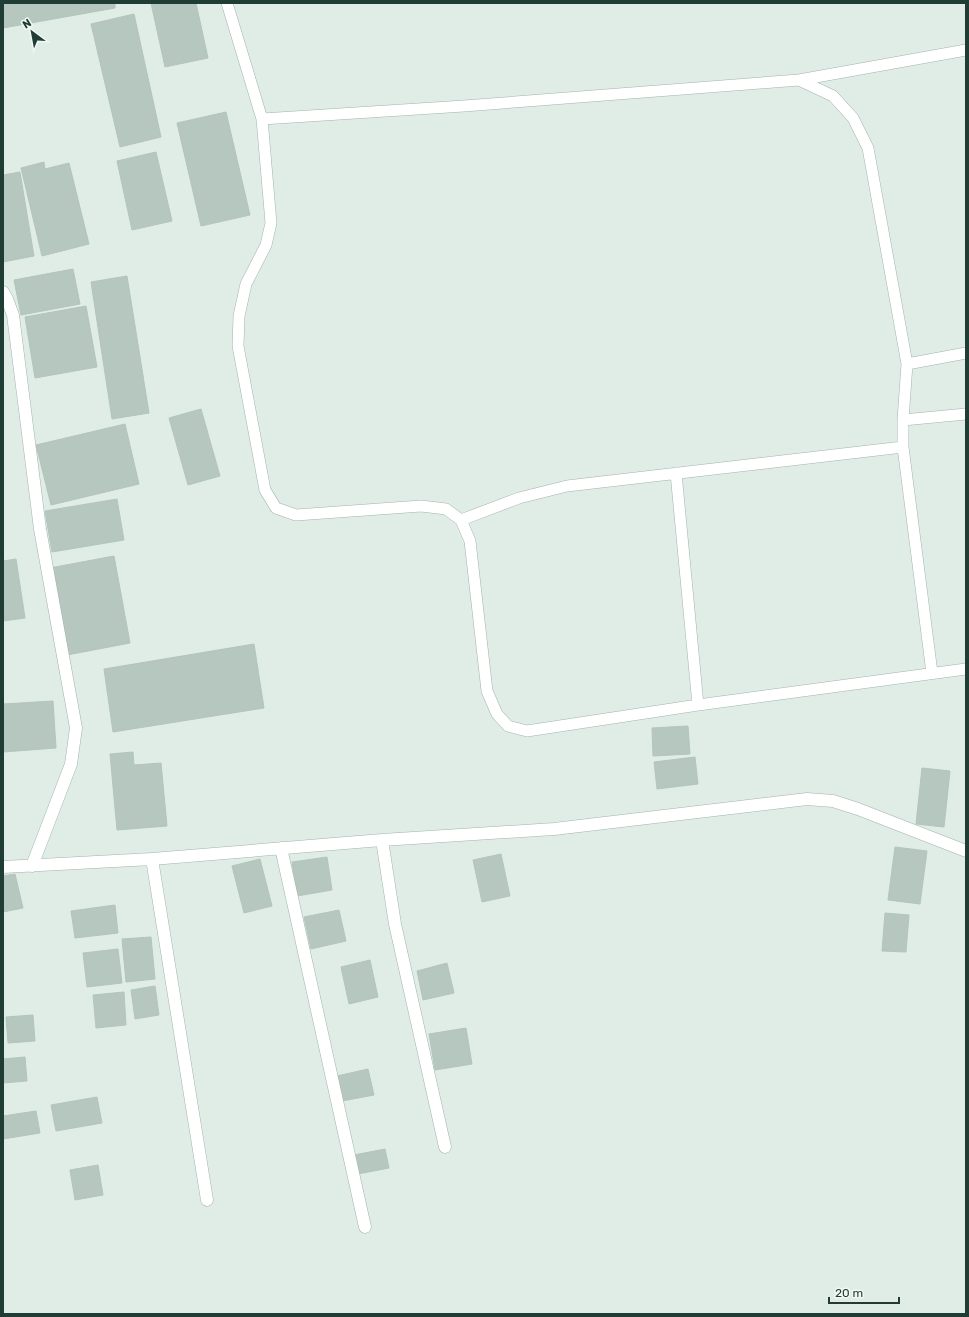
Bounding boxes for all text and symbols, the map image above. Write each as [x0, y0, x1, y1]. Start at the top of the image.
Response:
north arrow [12, 12, 52, 52]
text: N [20, 16, 34, 32]
scale bar [829, 1279, 899, 1305]
text: 20 m [835, 1286, 863, 1300]

